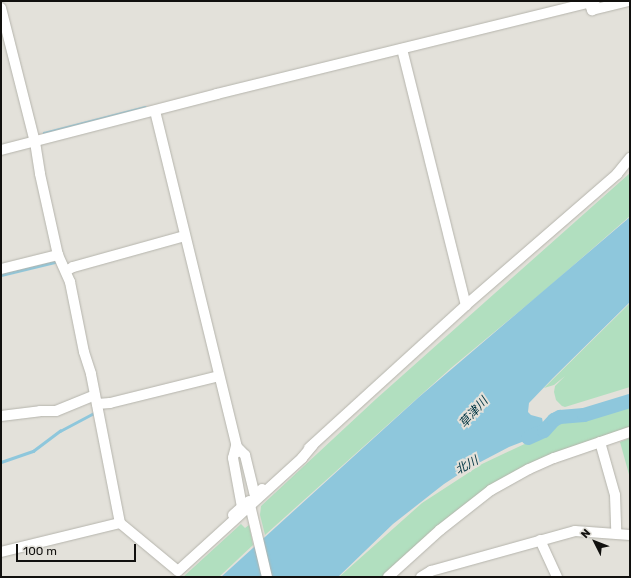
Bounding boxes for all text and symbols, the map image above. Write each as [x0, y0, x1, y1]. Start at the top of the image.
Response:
water label: 草津川 [457, 395, 491, 431]
water label: 北川 [453, 454, 481, 478]
north arrow [575, 522, 615, 562]
text: N [578, 526, 593, 541]
scale bar [18, 536, 138, 562]
text: 100 m [23, 544, 57, 558]

